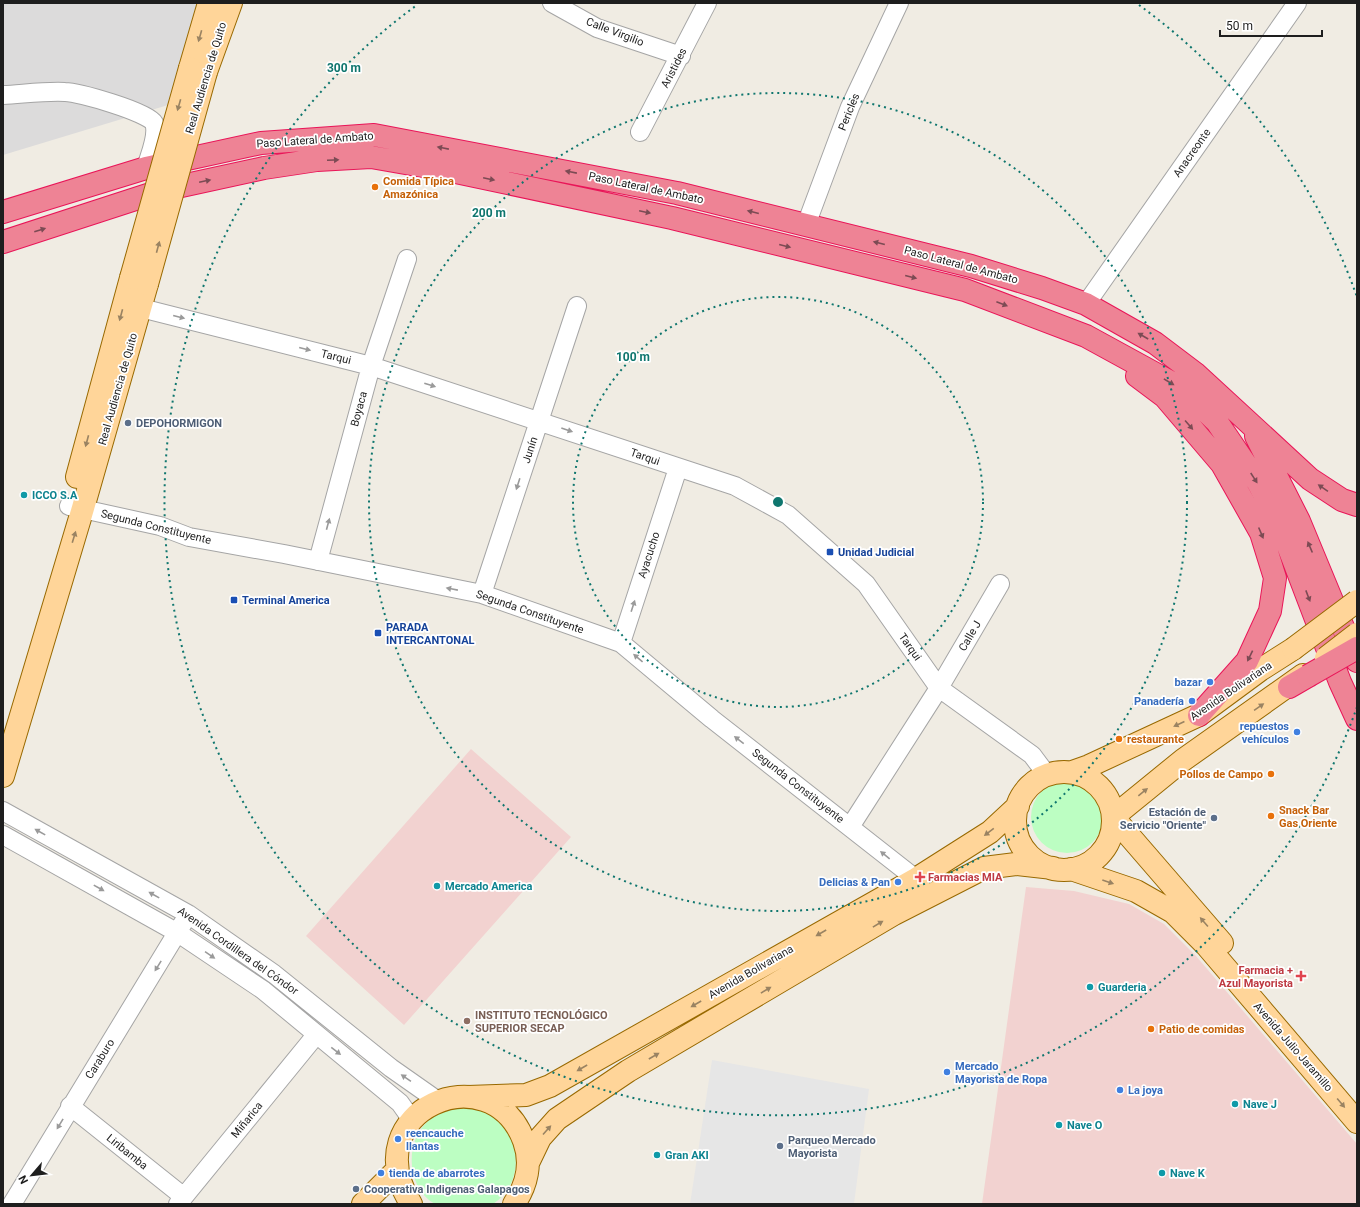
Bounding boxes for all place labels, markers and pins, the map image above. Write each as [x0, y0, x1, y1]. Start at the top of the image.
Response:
place label: Comida Típica Amazónica [383, 175, 454, 201]
marker: Comida Típica Amazónica [370, 182, 380, 192]
place label: DEPOHORMIGON [136, 417, 222, 430]
marker: DEPOHORMIGON [123, 418, 133, 428]
place label: ICCO S.A [32, 489, 78, 502]
marker: ICCO S.A [19, 490, 29, 500]
centre of rings [771, 495, 785, 509]
place label: Unidad Judicial [838, 546, 914, 559]
marker: Unidad Judicial [825, 547, 835, 557]
place label: Terminal America [242, 594, 330, 607]
marker: Terminal America [229, 595, 239, 605]
place label: PARADA INTERCANTONAL [386, 621, 475, 647]
marker: PARADA INTERCANTONAL [373, 628, 383, 638]
place label: bazar [1174, 676, 1202, 689]
marker: bazar [1205, 677, 1215, 687]
place label: Panadería [1134, 695, 1184, 708]
marker: Panadería [1187, 696, 1197, 706]
place label: repuestos vehículos [1240, 720, 1289, 746]
marker: repuestos vehículos [1292, 727, 1302, 737]
place label: restaurante [1127, 733, 1184, 746]
marker: restaurante [1114, 734, 1124, 744]
place label: Pollos de Campo [1179, 768, 1263, 781]
marker: Pollos de Campo [1266, 769, 1276, 779]
place label: Snack Bar Gas Oriente [1279, 804, 1337, 830]
place label: Estación de Servicio "Oriente" [1120, 806, 1206, 832]
marker: Snack Bar Gas Oriente [1266, 811, 1276, 821]
marker: Estación de Servicio "Oriente" [1209, 813, 1219, 823]
place label: Farmacias MIA [928, 871, 1003, 884]
marker: Farmacias MIA [915, 872, 925, 882]
place label: Delicias & Pan [819, 876, 890, 889]
marker: Delicias & Pan [893, 877, 903, 887]
place label: Mercado America [445, 880, 533, 893]
marker: Mercado America [432, 881, 442, 891]
place label: Farmacia + Azul Mayorista [1219, 964, 1293, 990]
marker: Farmacia + Azul Mayorista [1296, 971, 1306, 981]
place label: Guarderia [1098, 981, 1147, 994]
marker: Guarderia [1085, 982, 1095, 992]
place label: INSTITUTO TECNOLÓGICO SUPERIOR SECAP [475, 1009, 608, 1035]
marker: INSTITUTO TECNOLÓGICO SUPERIOR SECAP [462, 1016, 472, 1026]
place label: Patio de comidas [1159, 1023, 1245, 1036]
marker: Patio de comidas [1146, 1024, 1156, 1034]
place label: Mercado Mayorista de Ropa [955, 1060, 1047, 1086]
marker: Mercado Mayorista de Ropa [942, 1067, 952, 1077]
place label: La joya [1128, 1084, 1163, 1097]
marker: La joya [1115, 1085, 1125, 1095]
place label: Nave J [1243, 1098, 1277, 1111]
marker: Nave J [1230, 1099, 1240, 1109]
place label: Nave O [1067, 1119, 1103, 1132]
marker: Nave O [1054, 1120, 1064, 1130]
place label: reencauche llantas [406, 1127, 464, 1153]
marker: reencauche llantas [393, 1134, 403, 1144]
place label: Parqueo Mercado Mayorista [788, 1134, 876, 1160]
marker: Parqueo Mercado Mayorista [775, 1141, 785, 1151]
place label: Gran AKI [665, 1149, 709, 1162]
marker: Gran AKI [652, 1150, 662, 1160]
place label: tienda de abarrotes [389, 1167, 485, 1180]
place label: Nave K [1170, 1167, 1206, 1180]
marker: tienda de abarrotes [376, 1168, 386, 1178]
marker: Nave K [1157, 1168, 1167, 1178]
place label: Cooperativa Indigenas Galapagos [364, 1183, 530, 1196]
marker: Cooperativa Indigenas Galapagos [351, 1184, 361, 1194]

